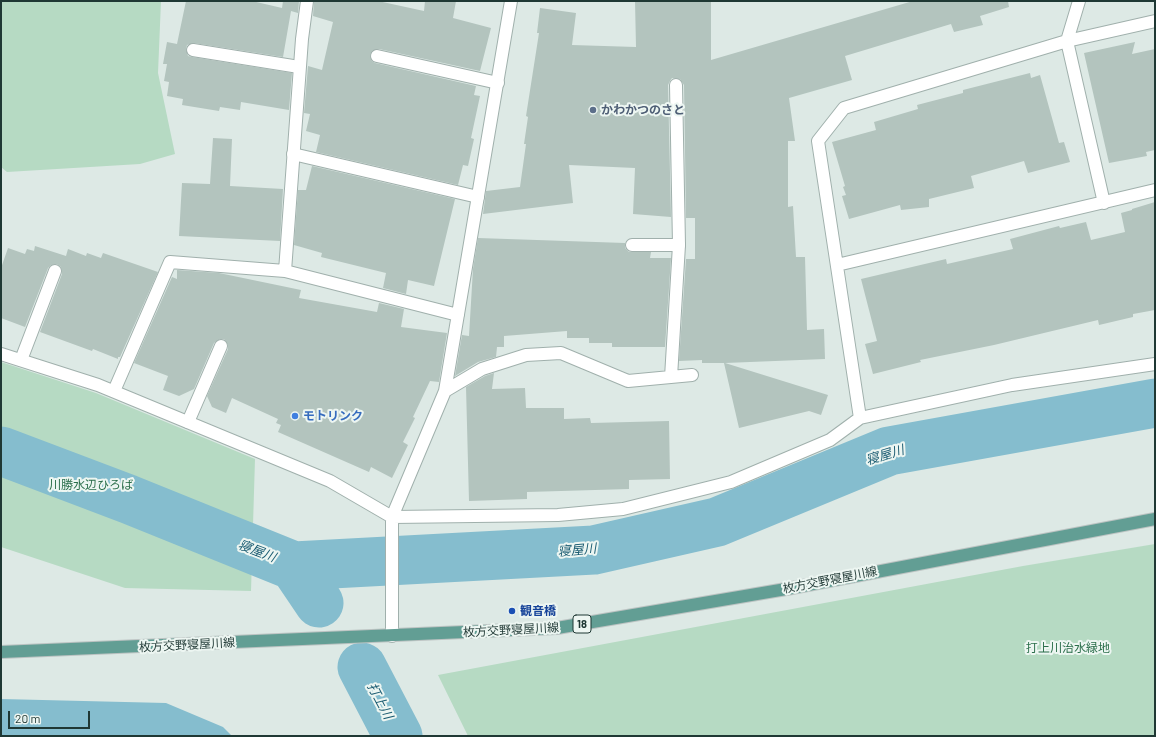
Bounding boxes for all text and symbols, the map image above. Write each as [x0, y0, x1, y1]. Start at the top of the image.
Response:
place label: かわかつのさと [601, 103, 685, 117]
marker: かわかつのさと [588, 105, 598, 115]
place label: モトリンク [303, 409, 363, 423]
marker: モトリンク [290, 411, 300, 421]
water label: 寝屋川 [864, 442, 906, 468]
park label: 川勝水辺ひろば [49, 478, 133, 492]
water label: 寝屋川 [236, 537, 278, 565]
water label: 寝屋川 [557, 541, 597, 559]
street label: 枚方交野寝屋川線 [782, 564, 878, 596]
place label: 観音橋 [520, 604, 556, 618]
marker: 観音橋 [507, 606, 517, 616]
road number: 18 [573, 615, 591, 633]
street label: 枚方交野寝屋川線 [463, 620, 559, 640]
street label: 枚方交野寝屋川線 [139, 635, 235, 655]
park label: 打上川治水緑地 [1026, 641, 1110, 655]
water label: 打上川 [364, 680, 396, 722]
scale bar [10, 703, 92, 729]
text: 20 m [15, 711, 41, 725]

